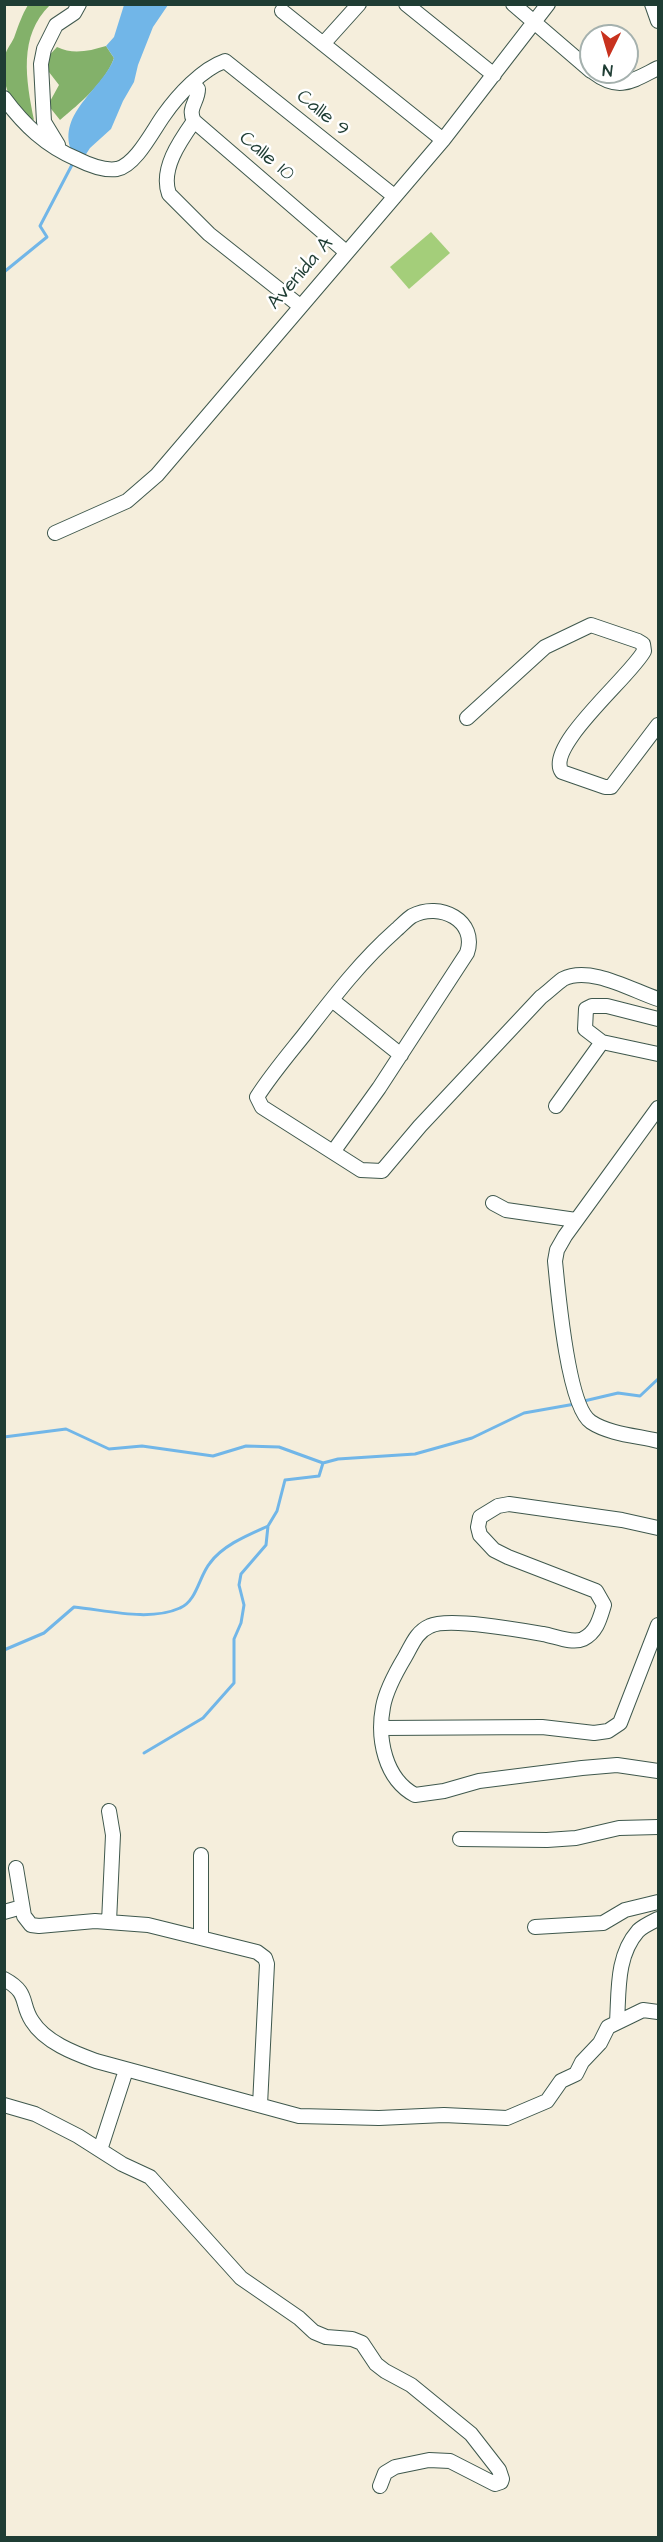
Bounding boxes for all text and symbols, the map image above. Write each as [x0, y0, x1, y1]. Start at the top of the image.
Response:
north arrow [579, 24, 639, 84]
text: N [602, 59, 614, 81]
street label: Calle 9 [291, 86, 353, 142]
street label: Calle 10 [234, 127, 298, 187]
street label: Avenida A [263, 233, 339, 315]

